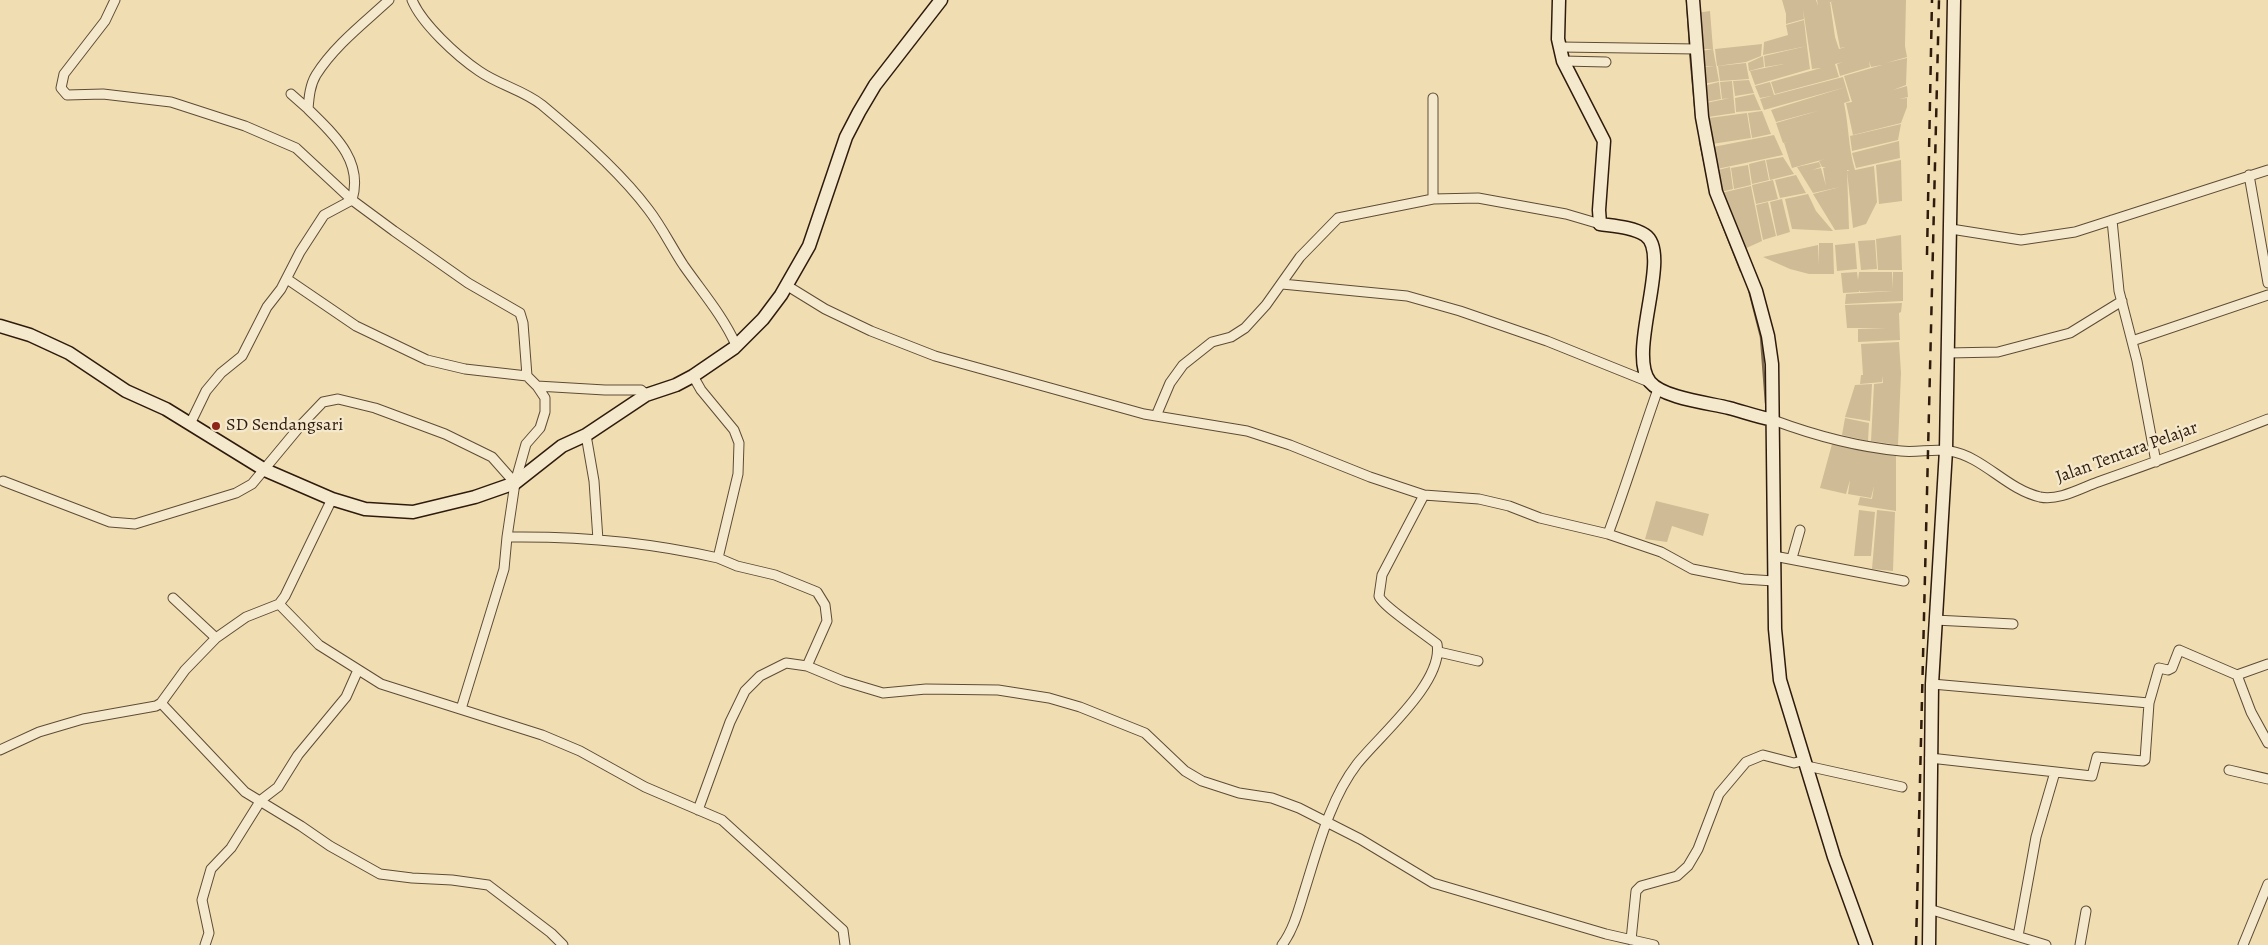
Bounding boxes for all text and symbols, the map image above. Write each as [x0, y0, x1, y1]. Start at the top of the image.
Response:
place label: SD Sendangsari [226, 415, 343, 437]
street label: Jalan Tentara Pelajar [2053, 417, 2201, 489]
marker: SD Sendangsari [210, 420, 222, 432]

